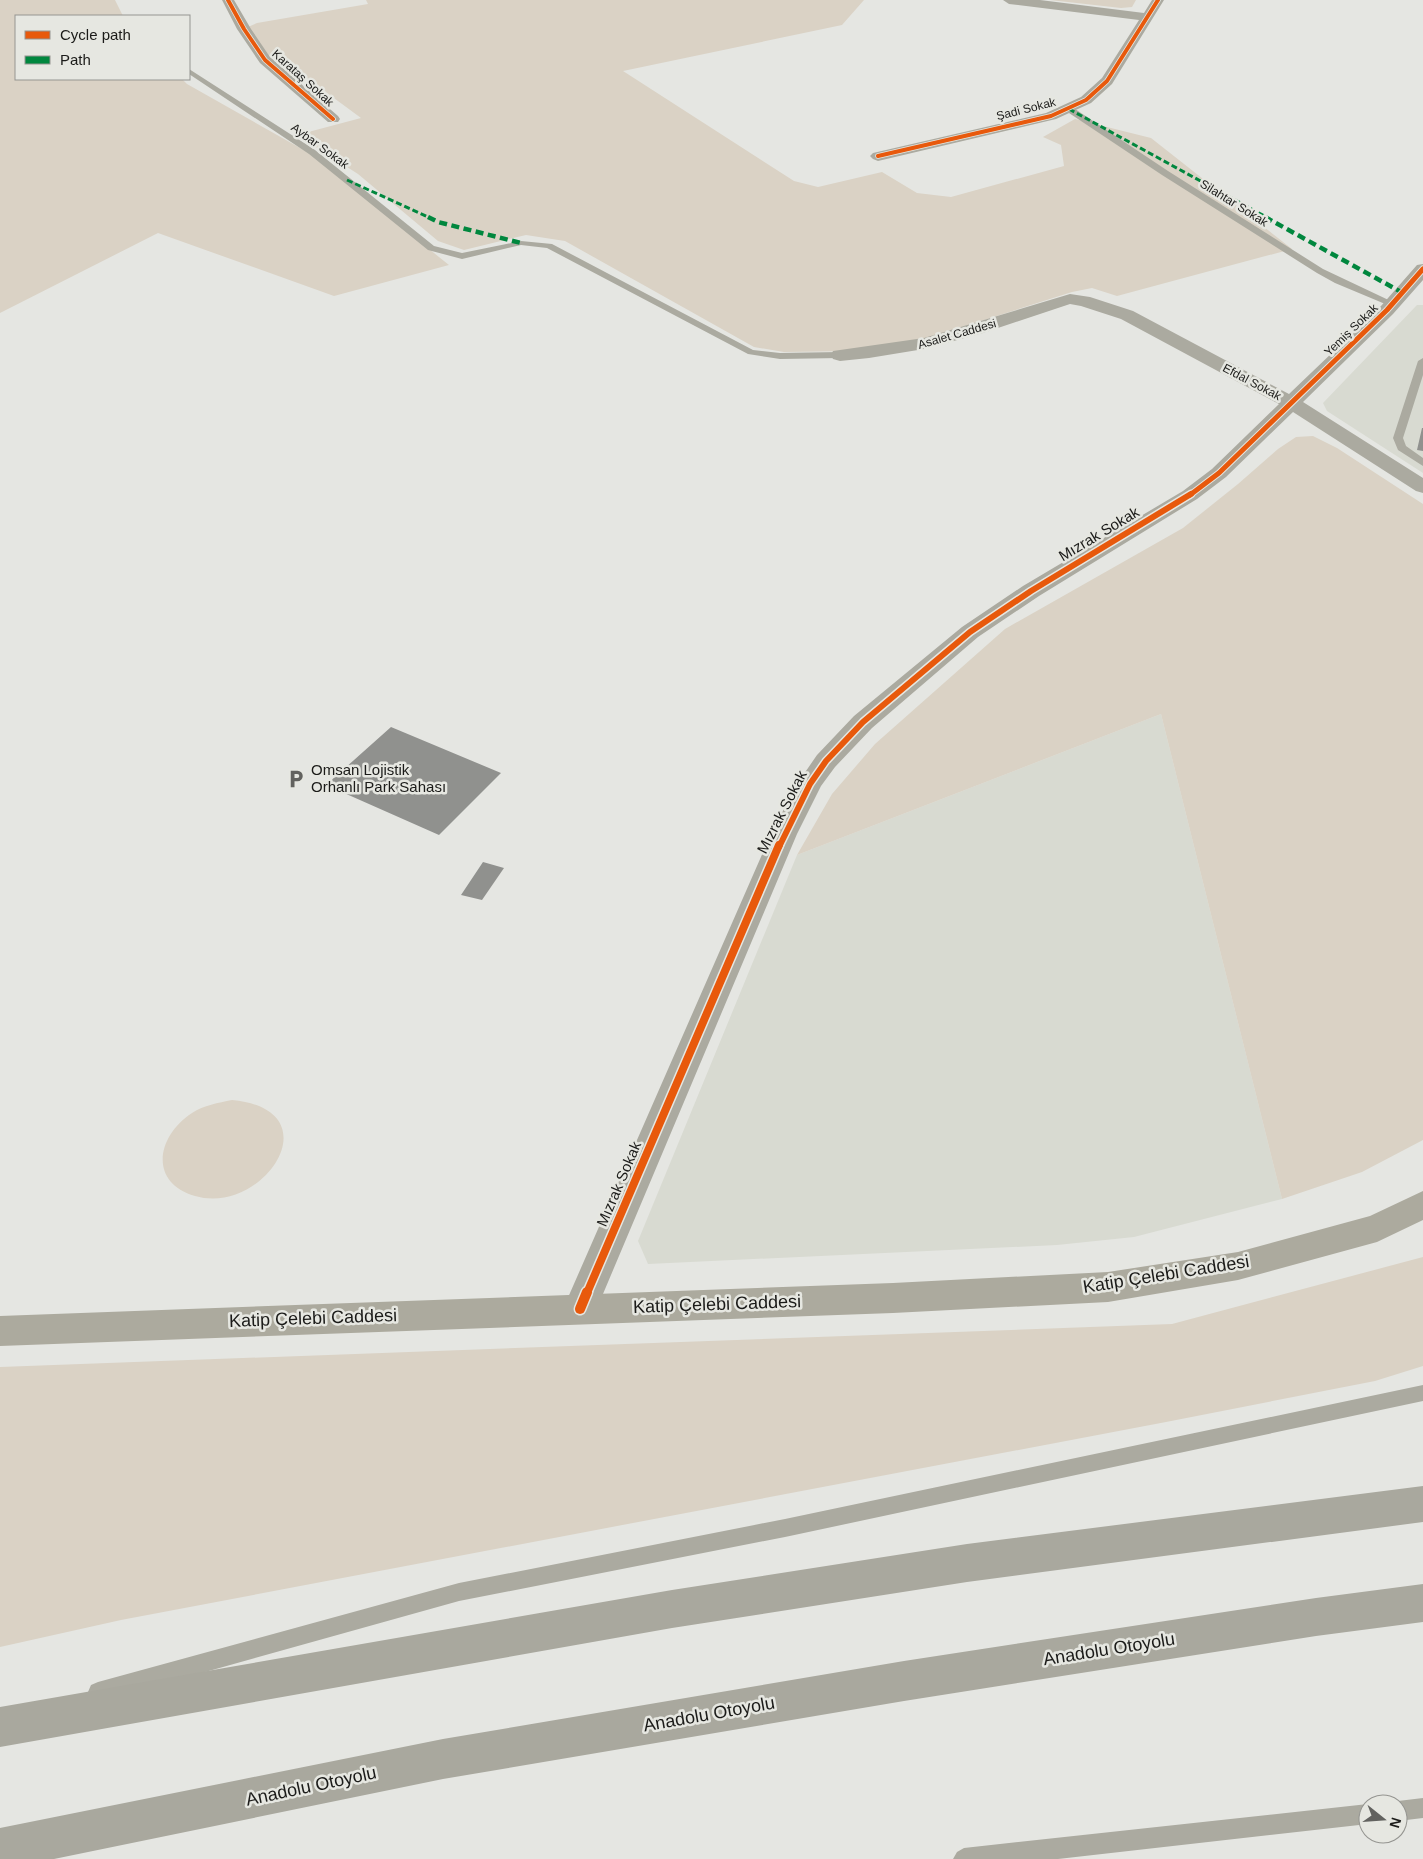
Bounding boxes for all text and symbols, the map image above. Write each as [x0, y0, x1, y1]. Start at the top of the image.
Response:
legend [15, 15, 190, 80]
text: Cycle path [60, 26, 131, 43]
street label: Karataş Sokak [269, 47, 337, 110]
text: Path [60, 51, 91, 68]
street label: Şadi Sokak [995, 95, 1058, 123]
street label: Aybar Sokak [288, 120, 352, 172]
street label: Silahtar Sokak [1197, 177, 1271, 230]
street label: Yemiş Sokak [1321, 300, 1381, 359]
street label: Asalet Caddesi [916, 316, 998, 352]
street label: Efdal Sokak [1220, 361, 1284, 404]
street label: Mızrak Sokak [1055, 503, 1142, 564]
place label: Omsan Lojistik Orhanlı Park Sahası [311, 761, 446, 795]
street label: Mızrak Sokak [753, 767, 810, 856]
parking icon: Omsan Lojistik Orhanlı Park Sahası [285, 768, 307, 790]
street label: Mızrak Sokak [593, 1138, 644, 1229]
street label: Katip Çelebi Caddesi [1081, 1251, 1251, 1297]
street label: Katip Çelebi Caddesi [633, 1291, 801, 1317]
street label: Katip Çelebi Caddesi [229, 1305, 397, 1331]
street label: Anadolu Otoyolu [1042, 1629, 1176, 1669]
street label: Anadolu Otoyolu [642, 1693, 776, 1735]
street label: Anadolu Otoyolu [244, 1762, 378, 1810]
north arrow [1358, 1794, 1408, 1844]
text: N [1386, 1816, 1405, 1830]

